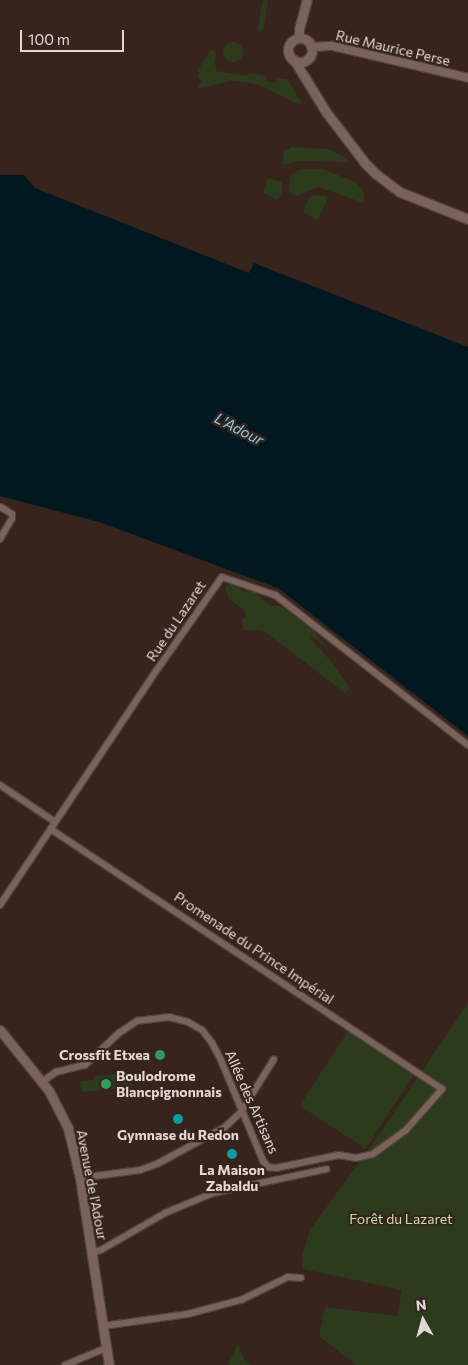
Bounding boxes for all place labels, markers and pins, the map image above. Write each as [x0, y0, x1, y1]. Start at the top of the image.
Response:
place label: Crossfit Etxea [59, 1047, 150, 1063]
marker: Crossfit Etxea [154, 1049, 166, 1061]
place label: Boulodrome Blancpignonnais [116, 1068, 222, 1100]
marker: Boulodrome Blancpignonnais [100, 1078, 112, 1090]
marker: Gymnase du Redon [172, 1113, 184, 1125]
place label: Gymnase du Redon [117, 1127, 239, 1143]
marker: La Maison Zabaldu [226, 1148, 238, 1160]
place label: La Maison Zabaldu [199, 1162, 265, 1194]

